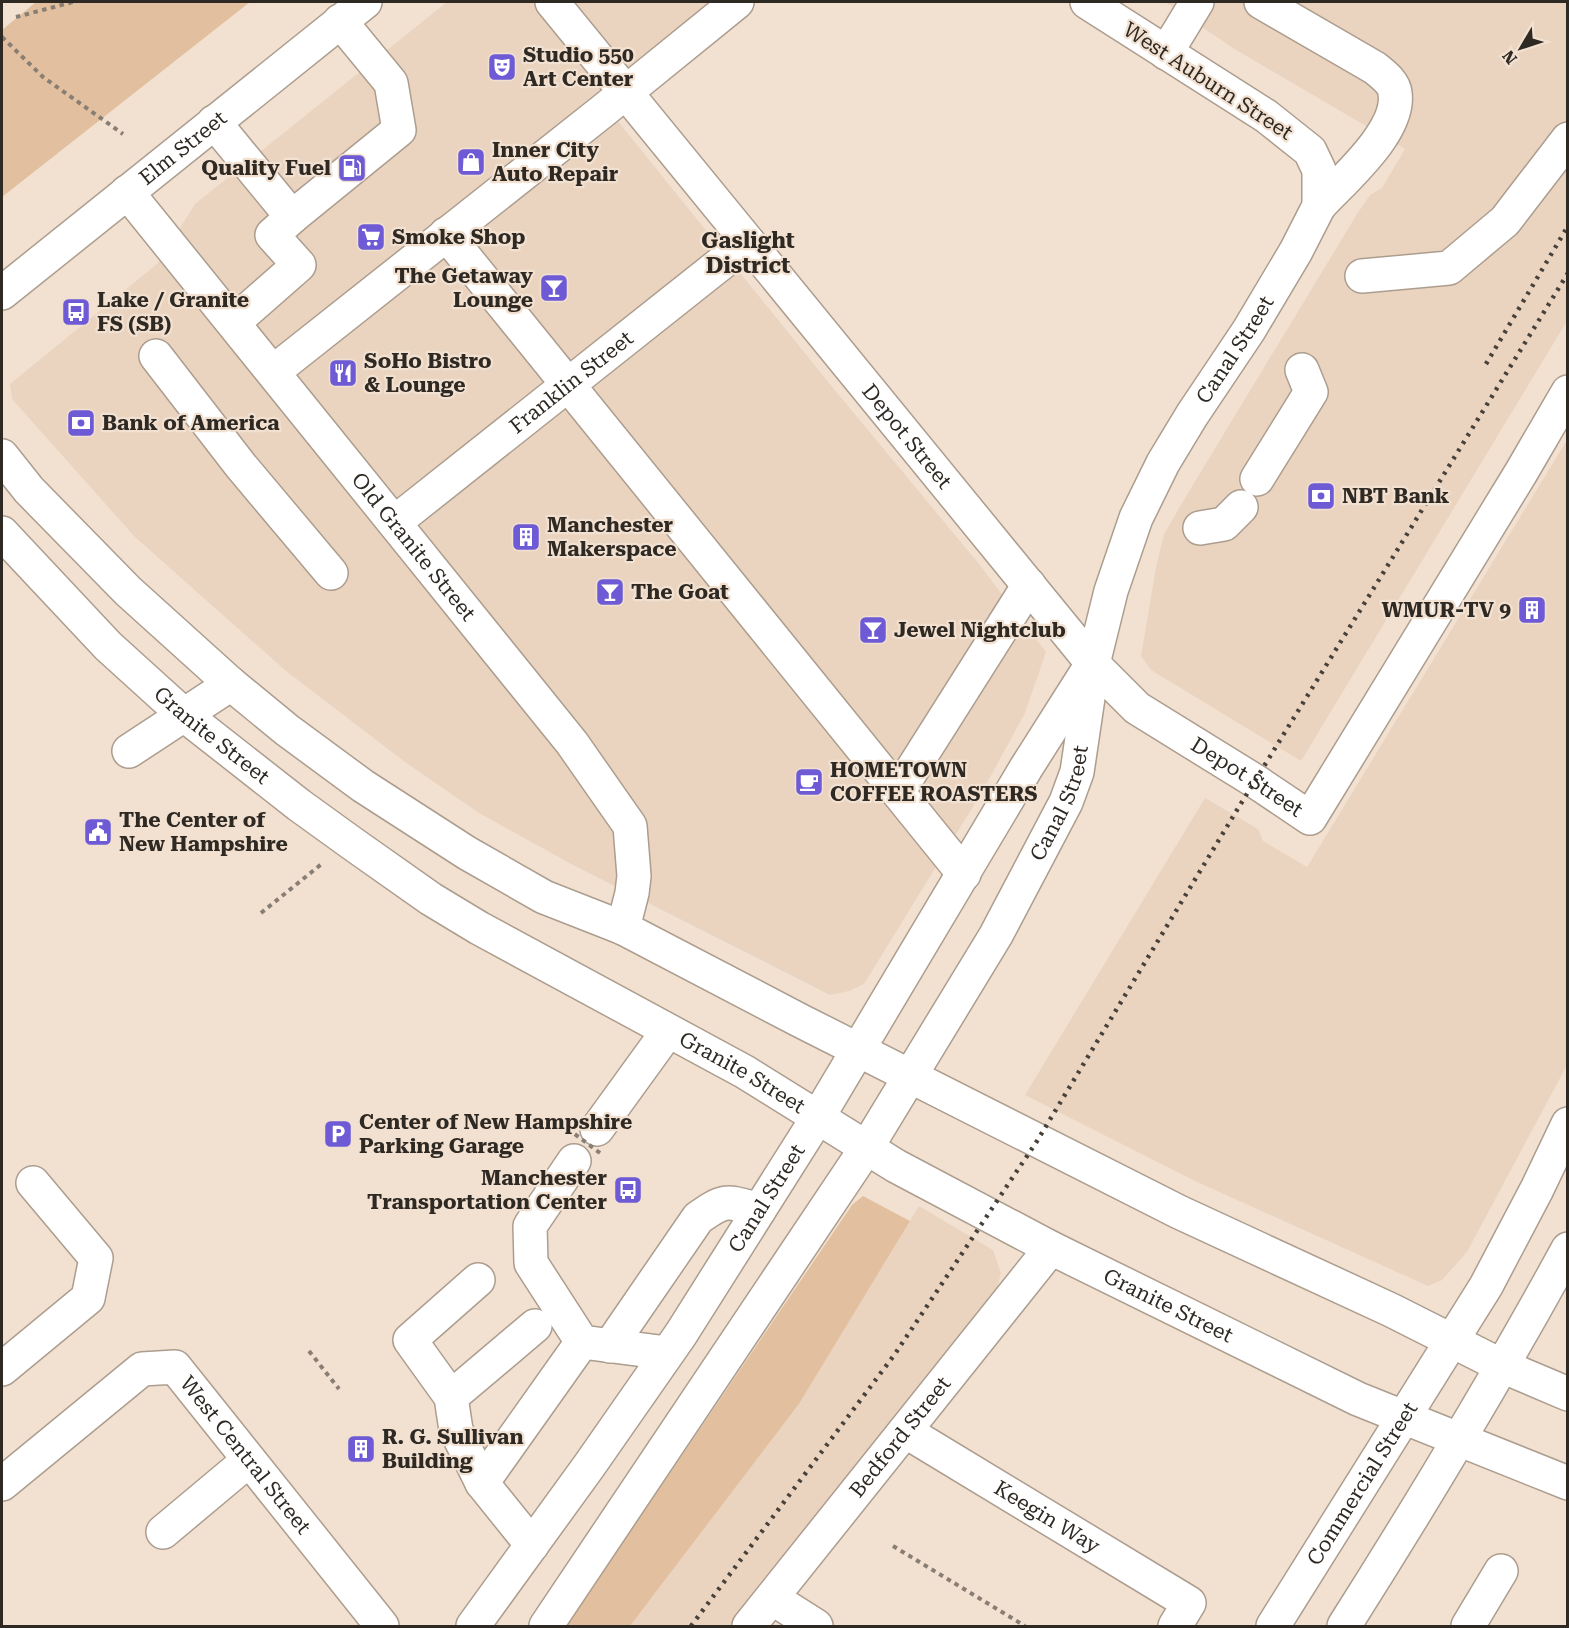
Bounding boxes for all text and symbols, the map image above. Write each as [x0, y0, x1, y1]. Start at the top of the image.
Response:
street label: West Auburn Street [1119, 17, 1297, 145]
north arrow [1491, 18, 1551, 78]
place label: Studio 550 Art Center [523, 43, 634, 91]
text: N [1498, 46, 1521, 68]
theatre icon: Studio 550 Art Center [486, 51, 518, 83]
street label: Elm Street [135, 106, 231, 190]
place label: Inner City Auto Repair [492, 138, 619, 186]
shop icon: Inner City Auto Repair [455, 146, 487, 178]
fuel station icon: Quality Fuel [336, 152, 368, 184]
place label: Quality Fuel [201, 156, 331, 180]
supermarket icon: Smoke Shop [355, 221, 387, 253]
place label: Smoke Shop [392, 225, 525, 249]
district label: Gaslight District [701, 228, 795, 278]
place label: The Getaway Lounge [394, 264, 533, 312]
bar icon: The Getaway Lounge [538, 272, 570, 304]
place label: Lake / Granite FS (SB) [97, 288, 249, 336]
street label: Canal Street [1191, 292, 1279, 408]
bus stop icon: Lake / Granite FS (SB) [60, 296, 92, 328]
street label: Franklin Street [505, 326, 638, 438]
place label: SoHo Bistro & Lounge [364, 349, 492, 397]
restaurant icon: SoHo Bistro & Lounge [327, 357, 359, 389]
street label: Depot Street [857, 379, 957, 494]
bank icon: Bank of America [65, 407, 97, 439]
place label: Bank of America [102, 411, 280, 435]
street label: Old Granite Street [347, 468, 481, 626]
bank icon: NBT Bank [1305, 480, 1337, 512]
place label: NBT Bank [1342, 484, 1450, 508]
place label: Manchester Makerspace [547, 513, 677, 561]
building icon: Manchester Makerspace [510, 521, 542, 553]
bar icon: The Goat [594, 576, 626, 608]
place label: The Goat [631, 580, 729, 604]
building icon: WMUR-TV 9 [1516, 594, 1548, 626]
place label: WMUR-TV 9 [1381, 598, 1511, 622]
bar icon: Jewel Nightclub [857, 614, 889, 646]
place label: Jewel Nightclub [894, 618, 1066, 642]
street label: Granite Street [149, 682, 274, 789]
street label: Depot Street [1187, 732, 1308, 822]
street label: Canal Street [1025, 744, 1093, 865]
place label: HOMETOWN COFFEE ROASTERS [830, 758, 1037, 806]
cafe icon: HOMETOWN COFFEE ROASTERS [793, 766, 825, 798]
place label: The Center of New Hampshire [119, 808, 288, 856]
public building icon: The Center of New Hampshire [82, 816, 114, 848]
street label: Granite Street [675, 1027, 810, 1118]
place label: Center of New Hampshire Parking Garage [359, 1110, 632, 1158]
parking icon: Center of New Hampshire Parking Garage [322, 1118, 354, 1150]
street label: Canal Street [724, 1140, 810, 1257]
place label: Manchester Transportation Center [367, 1166, 607, 1214]
bus stop icon: Manchester Transportation Center [612, 1174, 644, 1206]
street label: Granite Street [1099, 1264, 1237, 1348]
street label: West Central Street [175, 1371, 316, 1539]
street label: Bedford Street [845, 1372, 956, 1502]
street label: Commercial Street [1302, 1397, 1422, 1570]
place label: R. G. Sullivan Building [382, 1425, 523, 1473]
building icon: R. G. Sullivan Building [345, 1433, 377, 1465]
street label: Keegin Way [990, 1476, 1105, 1558]

